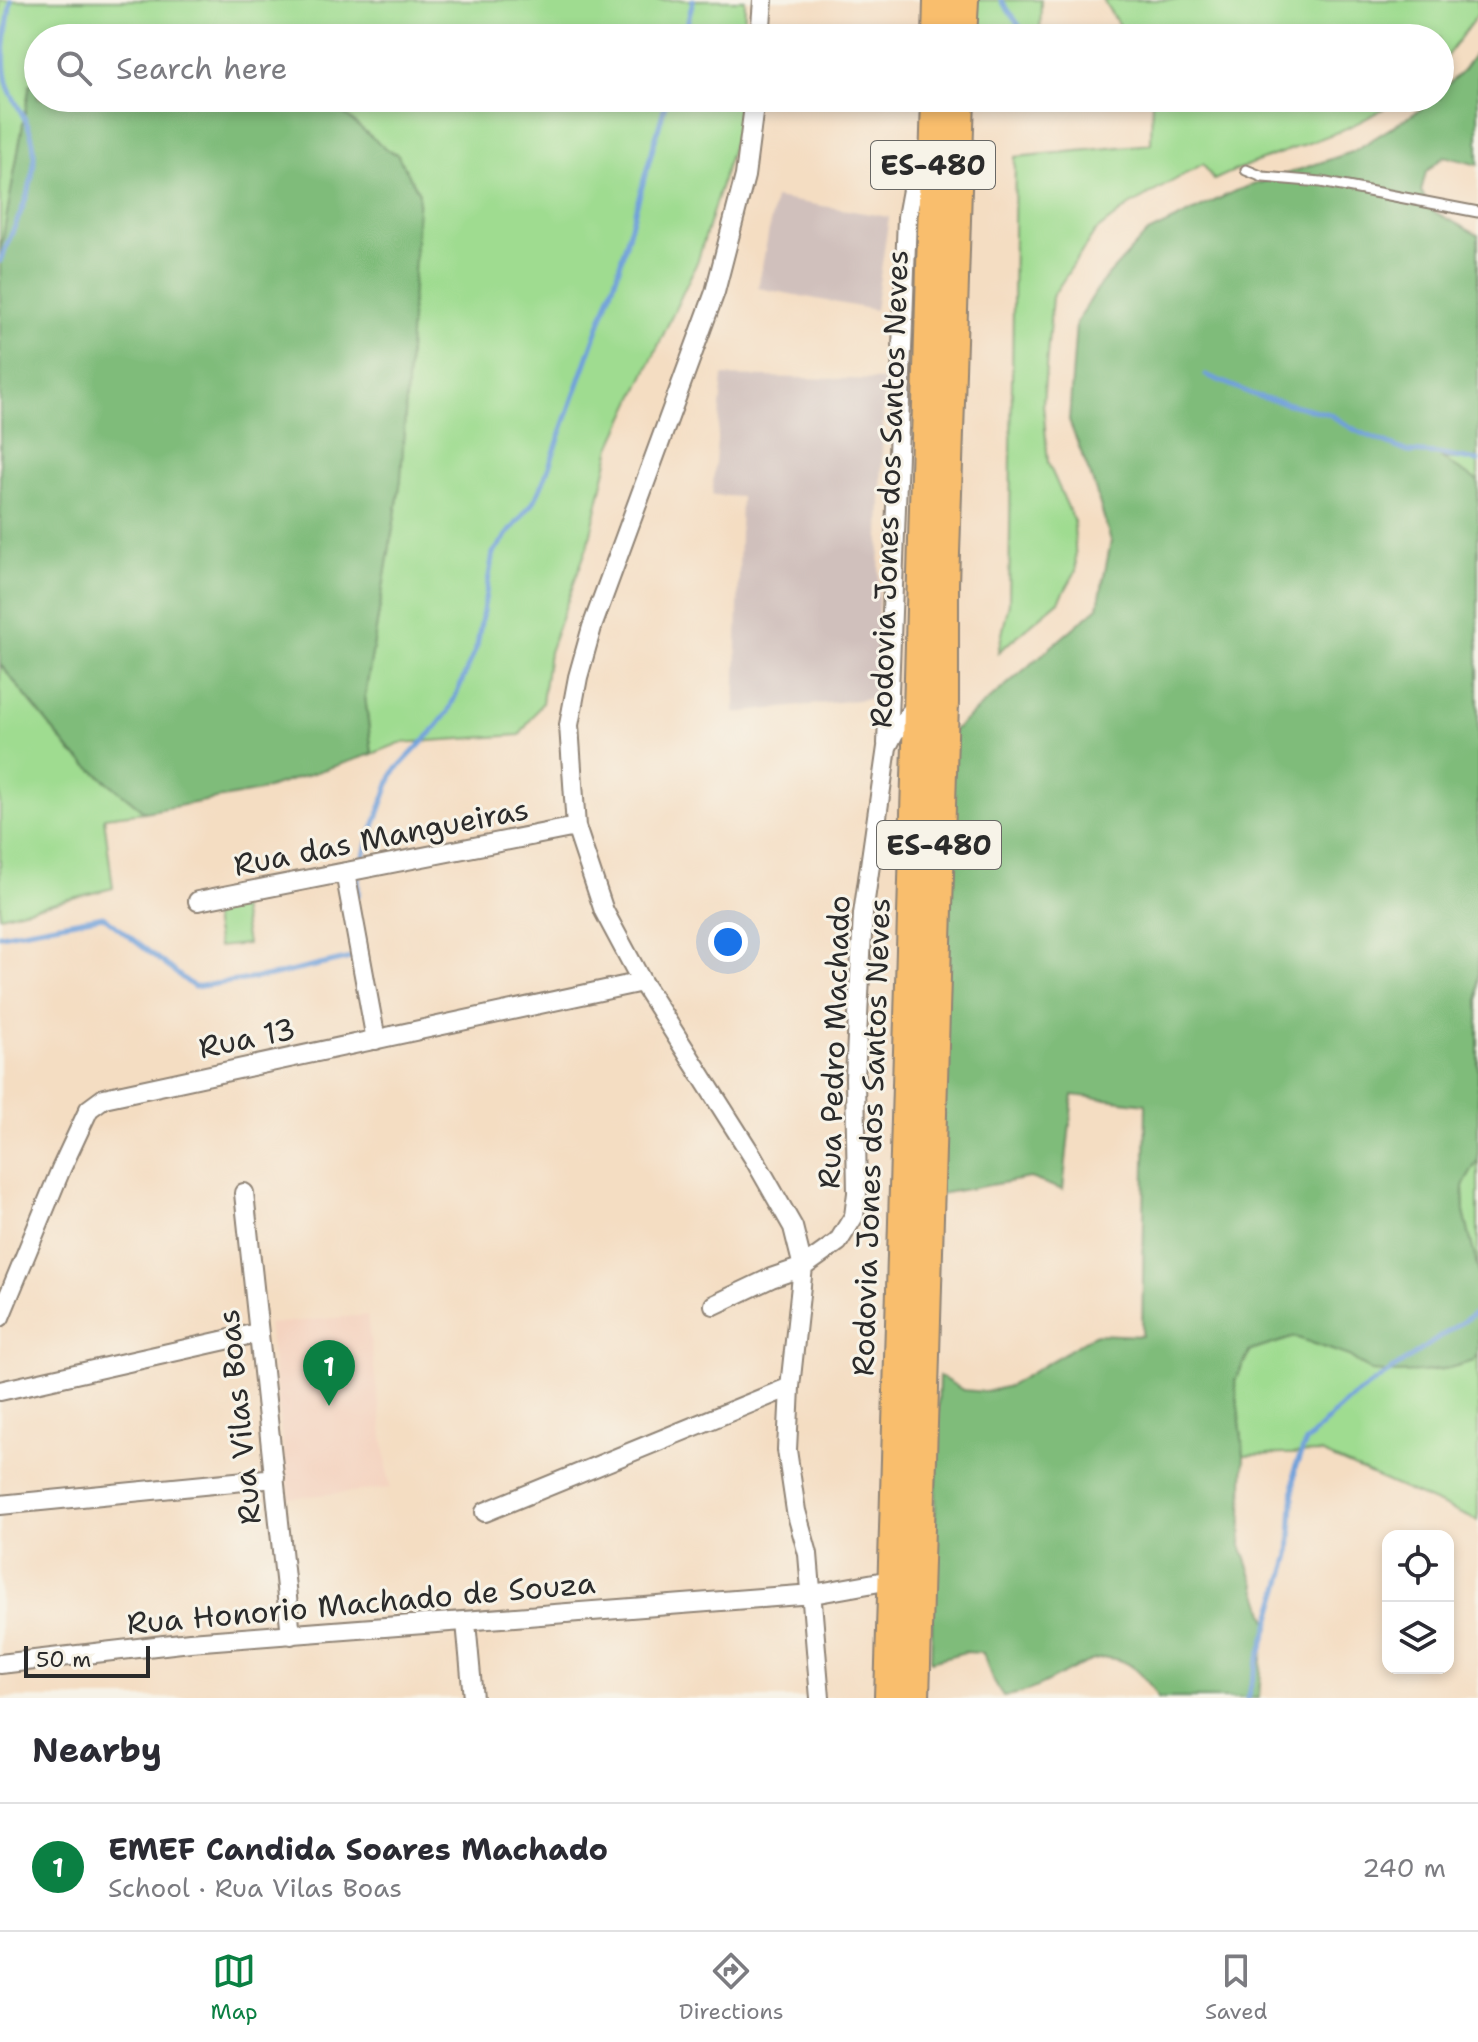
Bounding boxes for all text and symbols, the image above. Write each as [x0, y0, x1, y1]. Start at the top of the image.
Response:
search box [24, 24, 1454, 112]
icon: search [52, 46, 96, 90]
text: Search here [116, 48, 287, 89]
road number: ES-480 [871, 141, 995, 189]
street label: Rodovia Jones dos Santos Neves [860, 249, 918, 729]
street label: Rua das Mangueiras [230, 788, 532, 886]
road number: ES-480 [877, 821, 1001, 869]
street label: Rua Pedro Machado [808, 894, 860, 1190]
street label: Rodovia Jones dos Santos Neves [842, 897, 900, 1377]
your location [708, 922, 748, 962]
street label: Rua 13 [195, 1008, 299, 1068]
street label: Rua Vilas Boas [207, 1307, 271, 1527]
pin: 1 [303, 1340, 355, 1406]
map controls [1382, 1530, 1454, 1674]
button: locate [1382, 1530, 1454, 1602]
street label: Rua Honorio Machado de Souza [125, 1562, 597, 1644]
button: layers [1382, 1602, 1454, 1674]
scale bar [24, 1642, 150, 1678]
text: 50 m [36, 1645, 91, 1674]
text: Nearby [32, 1727, 162, 1773]
text: EMEF Candida Soares Machado [108, 1829, 608, 1870]
text: 1 [52, 1850, 64, 1885]
text: 240 m [1362, 1850, 1446, 1885]
text: School · Rua Vilas Boas [108, 1870, 402, 1905]
tab: Map [211, 1949, 258, 2026]
tab: Directions [679, 1949, 784, 2026]
tab: Saved [1205, 1949, 1267, 2026]

